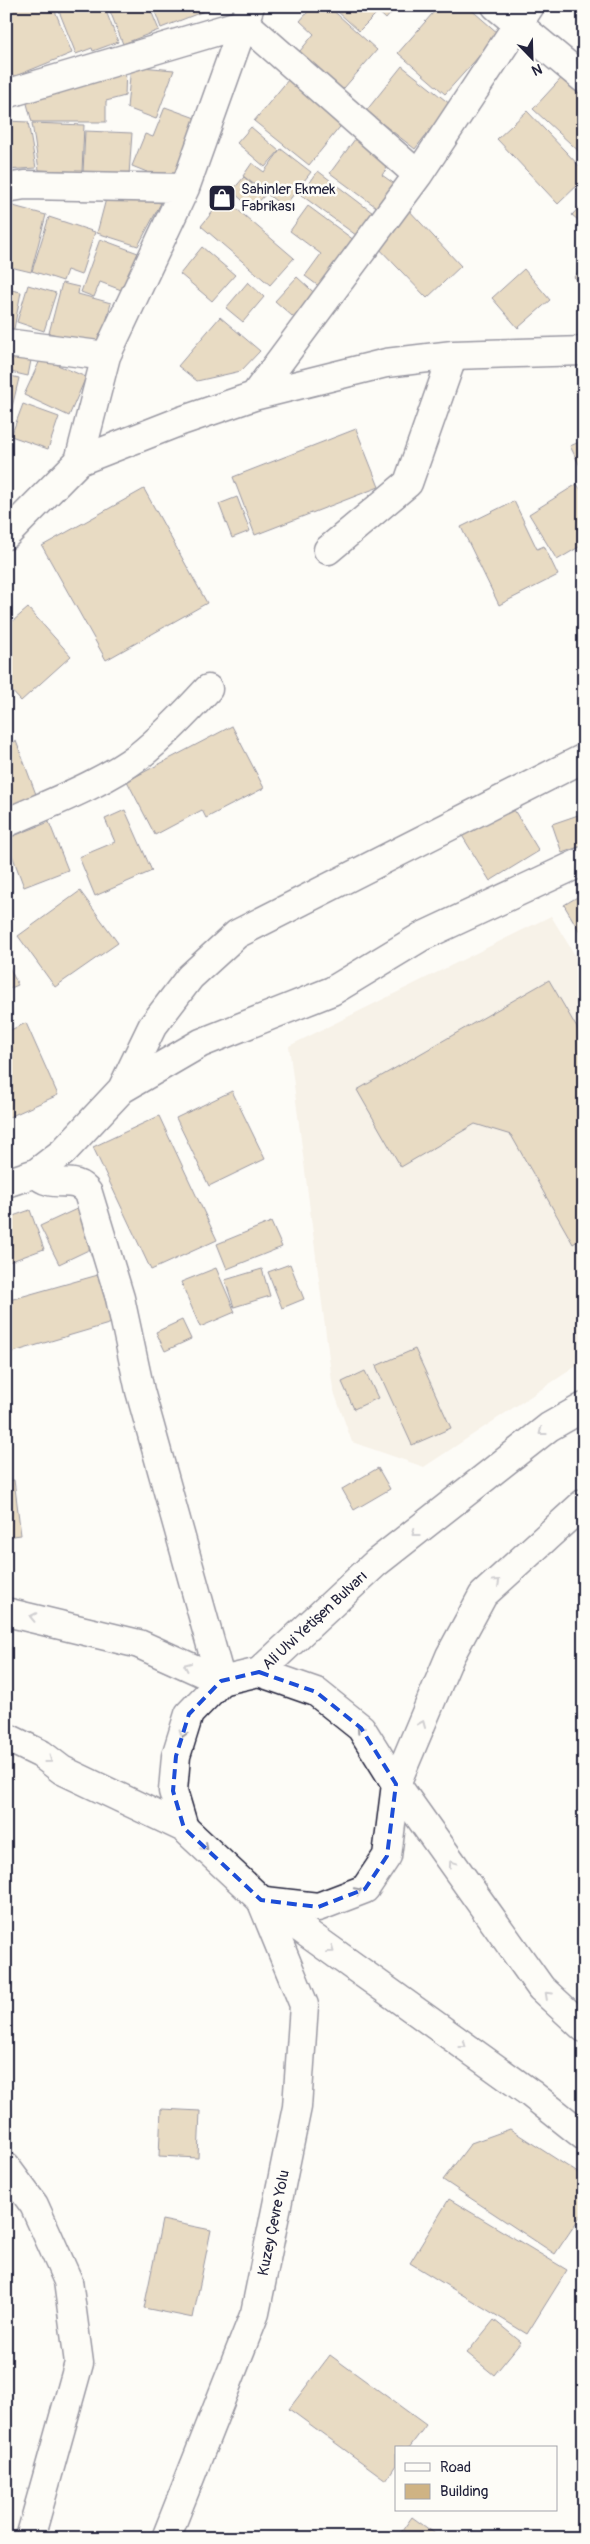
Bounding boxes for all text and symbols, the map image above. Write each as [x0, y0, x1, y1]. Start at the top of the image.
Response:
north arrow [508, 32, 558, 82]
text: N [529, 60, 545, 79]
place label: Sahinler Ekmek Fabrikası [241, 180, 336, 216]
shop icon: Sahinler Ekmek Fabrikası [207, 183, 237, 213]
one-way arrow [539, 1427, 548, 1435]
one-way arrow [412, 1527, 421, 1535]
street label: Ali Ulvi Yetişen Bulvarı [258, 1567, 372, 1674]
one-way arrow [492, 1579, 501, 1588]
one-way arrow [29, 1612, 37, 1623]
one-way arrow [183, 1662, 192, 1673]
one-way arrow [415, 1720, 426, 1729]
one-way arrow [357, 1726, 366, 1735]
one-way arrow [178, 1729, 188, 1737]
one-way arrow [43, 1755, 52, 1763]
one-way arrow [199, 1842, 208, 1851]
one-way arrow [449, 1860, 458, 1869]
one-way arrow [353, 1887, 362, 1897]
one-way arrow [325, 1944, 334, 1953]
one-way arrow [544, 1992, 553, 2001]
one-way arrow [457, 2039, 467, 2048]
street label: Kuzey Çevre Yolu [254, 2168, 294, 2277]
legend [395, 2446, 558, 2512]
text: Road [440, 2458, 471, 2477]
text: Building [440, 2482, 488, 2501]

